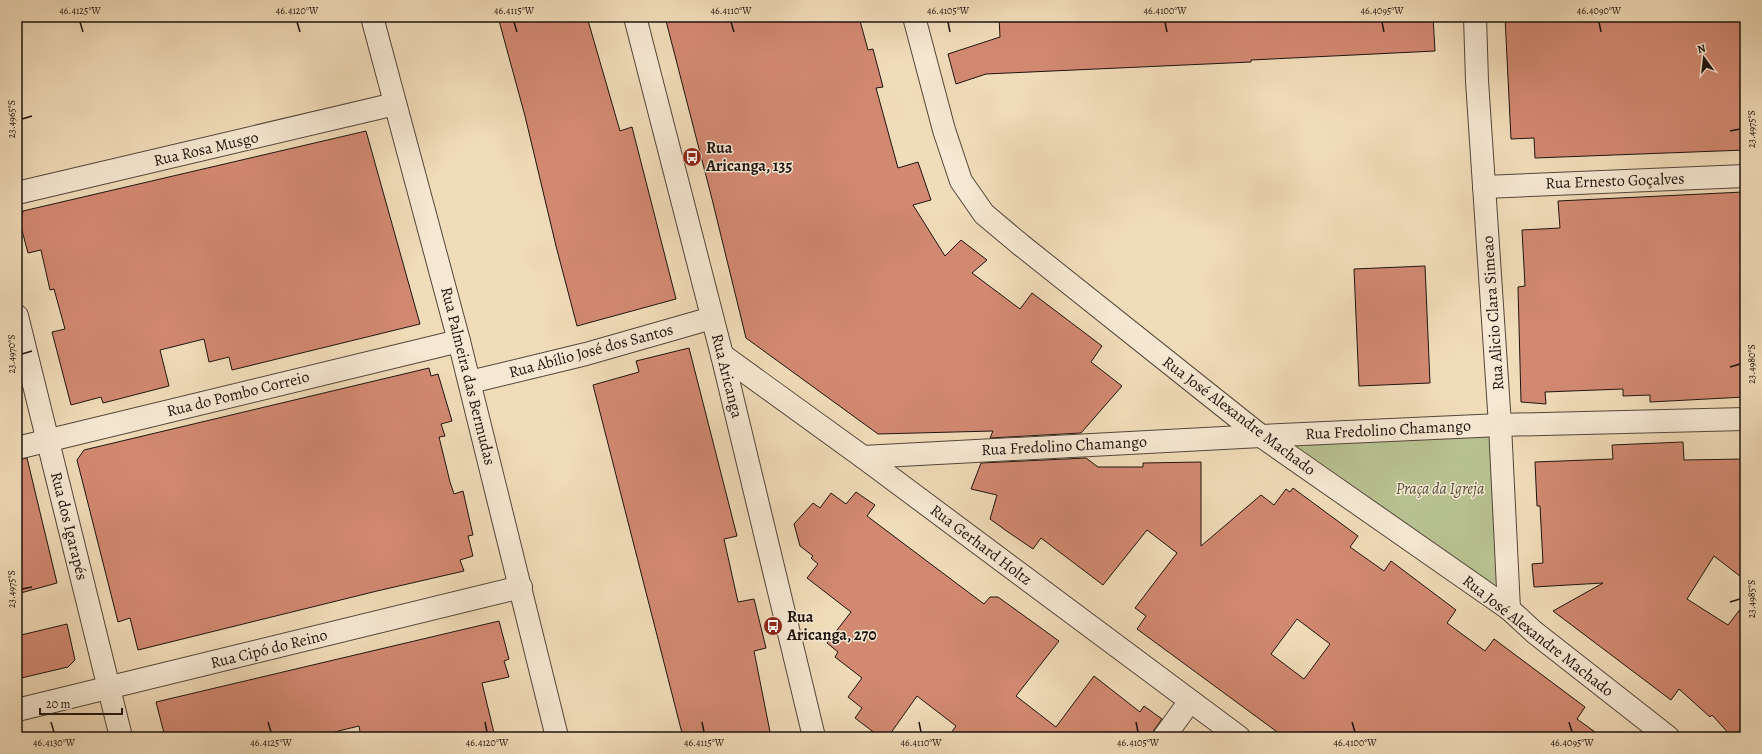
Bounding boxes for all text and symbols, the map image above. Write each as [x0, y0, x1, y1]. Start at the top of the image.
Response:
text: 46.4125°W [59, 4, 101, 17]
text: 46.4120°W [276, 4, 319, 17]
text: 46.4115°W [494, 4, 535, 17]
text: 46.4110°W [710, 4, 752, 17]
text: 46.4105°W [927, 4, 970, 17]
text: 46.4100°W [1143, 4, 1187, 17]
text: 46.4095°W [1360, 4, 1404, 17]
text: 46.4090°W [1577, 4, 1622, 17]
north arrow [1684, 38, 1724, 78]
text: N [1696, 41, 1707, 57]
text: 23.4965°S [5, 100, 18, 138]
text: 23.4975°S [1745, 110, 1758, 148]
street label: Rua Rosa Musgo [151, 126, 261, 172]
place label: Rua Aricanga, 135 [705, 137, 792, 177]
bus stop icon: Rua Aricanga, 135 [681, 146, 703, 168]
street label: Rua Ernesto Goçalves [1545, 168, 1685, 194]
street label: Rua Alicio Clara Simeao [1477, 235, 1509, 391]
street label: Rua Palmeira das Bermudas [435, 285, 501, 467]
street label: Rua Abílio José dos Santos [506, 318, 676, 384]
street label: Rua Aricanga [706, 331, 748, 421]
text: 23.4970°S [5, 335, 18, 373]
text: 23.4980°S [1745, 344, 1758, 384]
street label: Rua José Alexandre Machado [1158, 351, 1320, 481]
street label: Rua do Pombo Correio [164, 366, 312, 422]
street label: Rua Fredolino Chamango [1305, 415, 1471, 445]
street label: Rua Fredolino Chamango [981, 431, 1147, 461]
street label: Rua dos Igarapés [45, 470, 93, 582]
park label: Praça da Igreja [1396, 478, 1485, 500]
street label: Rua Gerhard Holtz [926, 499, 1036, 591]
text: 23.4975°S [5, 570, 18, 608]
street label: Rua José Alexandre Machado [1458, 570, 1618, 702]
text: 23.4985°S [1745, 580, 1758, 618]
place label: Rua Aricanga, 270 [786, 606, 876, 646]
bus stop icon: Rua Aricanga, 270 [762, 615, 784, 637]
street label: Rua Cipó do Reino [208, 624, 330, 674]
scale bar [40, 690, 122, 716]
text: 20 m [46, 696, 70, 712]
text: 46.4130°W [33, 736, 76, 749]
text: 46.4125°W [250, 736, 292, 749]
text: 46.4120°W [466, 736, 509, 749]
text: 46.4115°W [684, 736, 725, 749]
text: 46.4110°W [900, 736, 942, 749]
text: 46.4105°W [1117, 736, 1160, 749]
text: 46.4100°W [1333, 736, 1377, 749]
text: 46.4095°W [1550, 736, 1594, 749]

